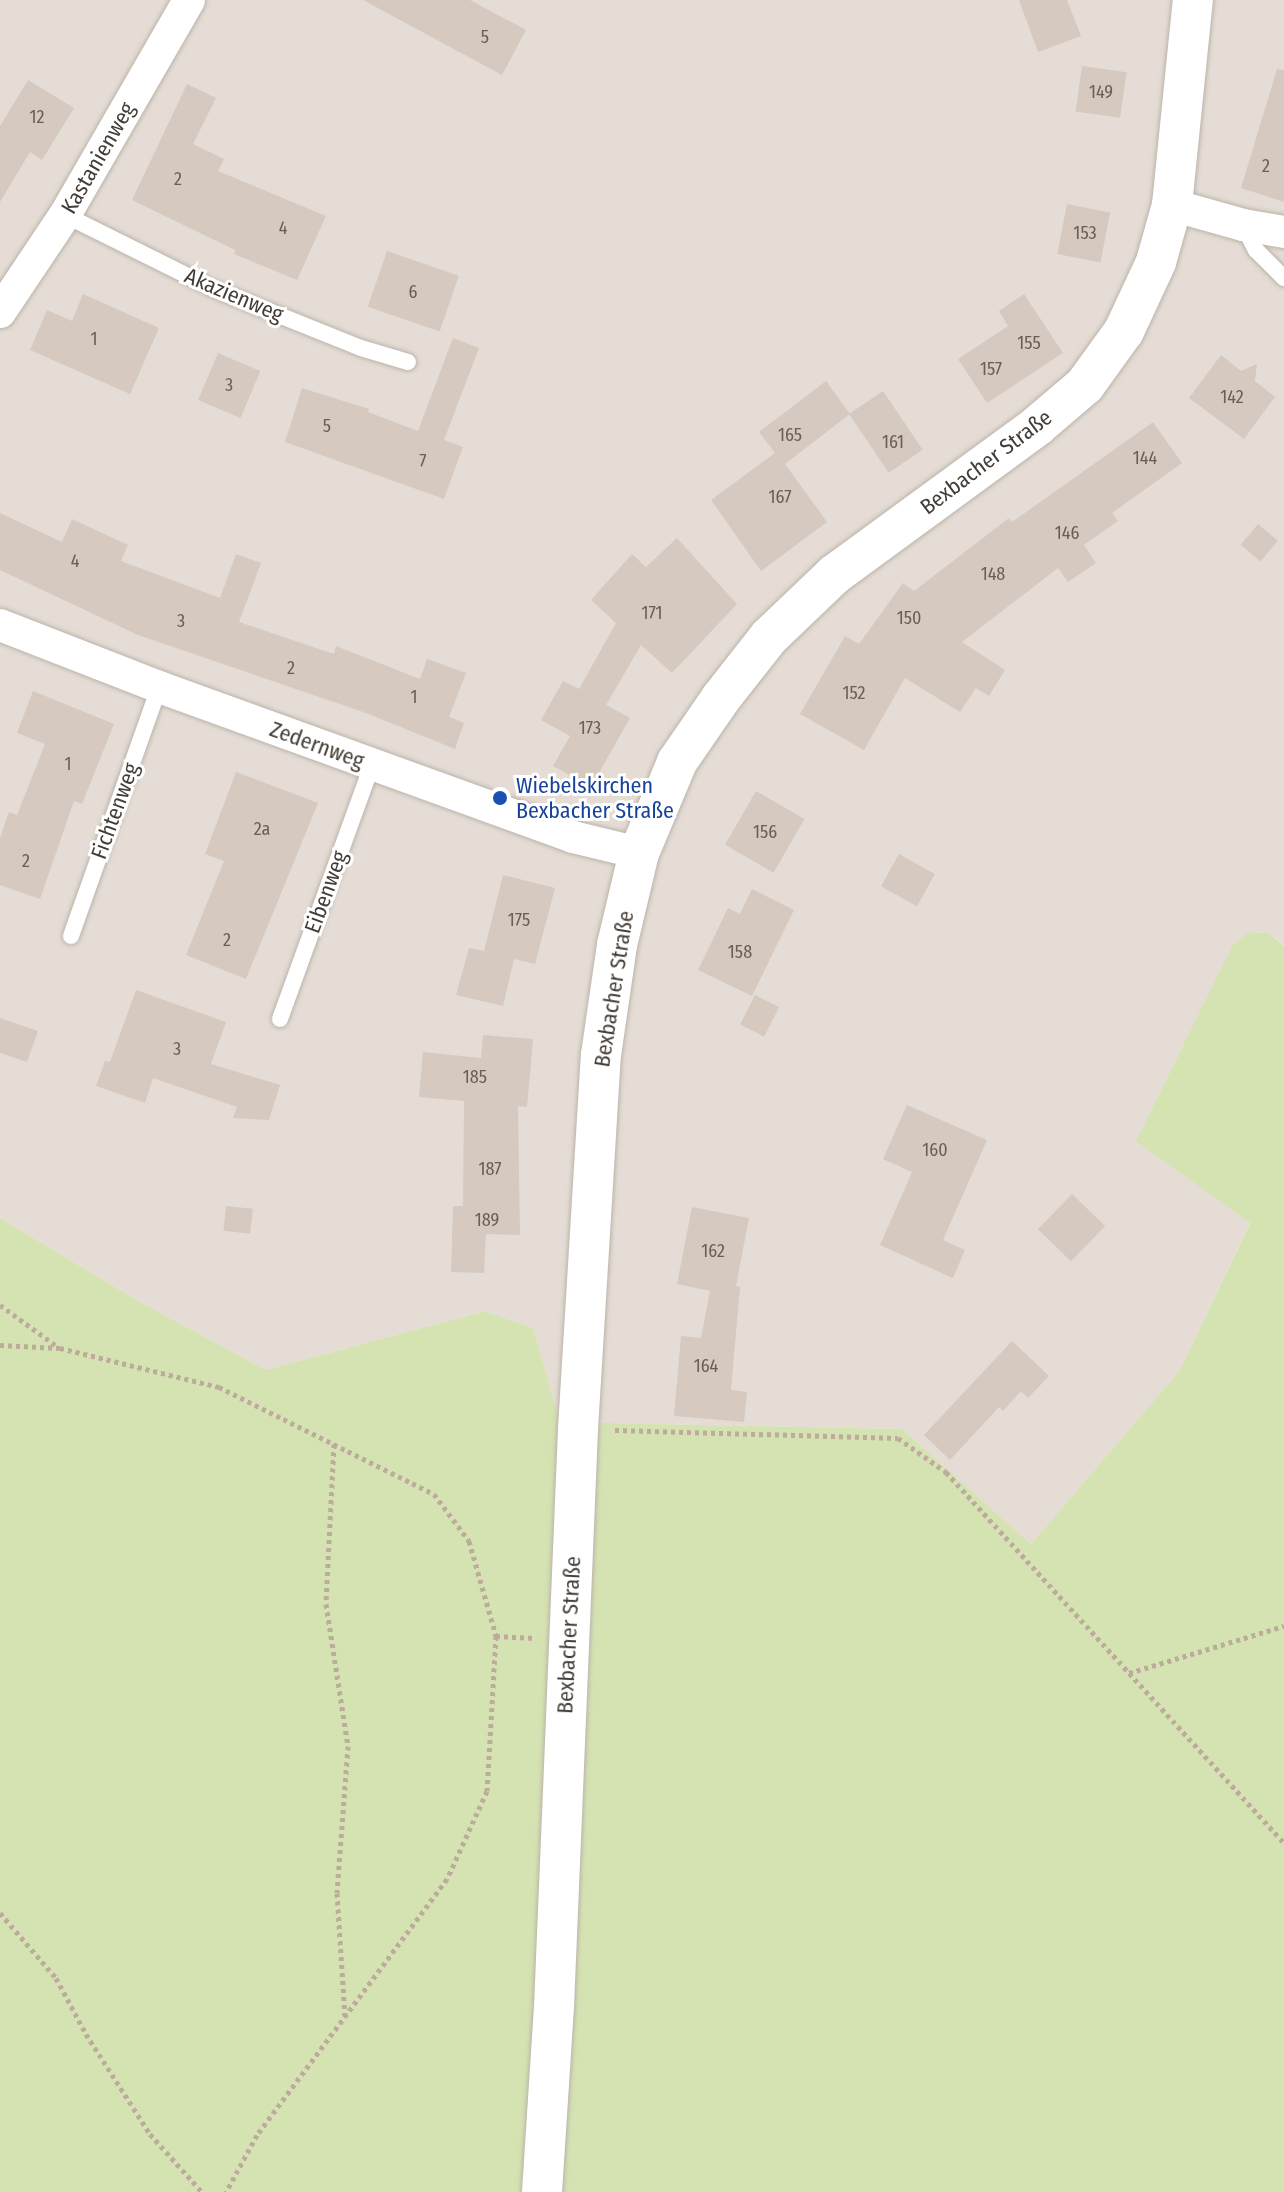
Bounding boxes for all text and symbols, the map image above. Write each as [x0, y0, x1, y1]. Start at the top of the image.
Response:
house number: 5 [481, 26, 489, 48]
house number: 149 [1089, 81, 1113, 103]
street label: Kastanienweg [55, 97, 141, 219]
house number: 12 [30, 106, 44, 128]
house number: 2 [1262, 155, 1270, 177]
house number: 2 [174, 168, 182, 190]
house number: 4 [279, 217, 287, 239]
house number: 153 [1073, 222, 1097, 244]
street label: Akazienweg [181, 262, 287, 328]
house number: 6 [409, 281, 417, 303]
house number: 1 [90, 328, 98, 350]
house number: 155 [1017, 332, 1041, 354]
house number: 157 [980, 358, 1002, 380]
house number: 3 [225, 374, 233, 396]
house number: 142 [1220, 386, 1244, 408]
street label: Bexbacher Straße [915, 404, 1057, 520]
house number: 5 [323, 415, 331, 437]
house number: 165 [778, 424, 802, 446]
house number: 161 [882, 431, 904, 453]
house number: 144 [1133, 447, 1157, 469]
house number: 7 [419, 450, 427, 472]
house number: 167 [769, 486, 791, 508]
house number: 146 [1055, 522, 1079, 544]
house number: 4 [71, 550, 79, 572]
house number: 148 [981, 563, 1005, 585]
house number: 171 [641, 602, 663, 624]
house number: 150 [897, 607, 921, 629]
house number: 3 [177, 610, 185, 632]
house number: 2 [287, 657, 295, 679]
house number: 152 [842, 682, 866, 704]
house number: 1 [410, 686, 418, 708]
street label: Zedernweg [266, 716, 368, 774]
house number: 173 [579, 717, 601, 739]
house number: 1 [64, 753, 72, 775]
street label: Fichtenweg [85, 759, 145, 863]
place label: Wiebelskirchen Bexbacher Straße [516, 772, 674, 824]
marker: Wiebelskirchen Bexbacher Straße [491, 789, 509, 807]
house number: 2a [254, 818, 270, 840]
house number: 156 [753, 821, 777, 843]
street label: Eibenweg [299, 847, 353, 937]
house number: 2 [22, 850, 30, 872]
house number: 175 [508, 909, 530, 931]
street label: Bexbacher Straße [589, 909, 639, 1069]
house number: 2 [223, 929, 231, 951]
house number: 158 [728, 941, 752, 963]
house number: 3 [173, 1038, 181, 1060]
house number: 185 [463, 1066, 487, 1088]
house number: 160 [922, 1139, 948, 1161]
house number: 187 [478, 1158, 502, 1180]
house number: 189 [475, 1209, 499, 1231]
house number: 162 [701, 1240, 725, 1262]
house number: 164 [694, 1355, 718, 1377]
street label: Bexbacher Straße [552, 1555, 586, 1715]

